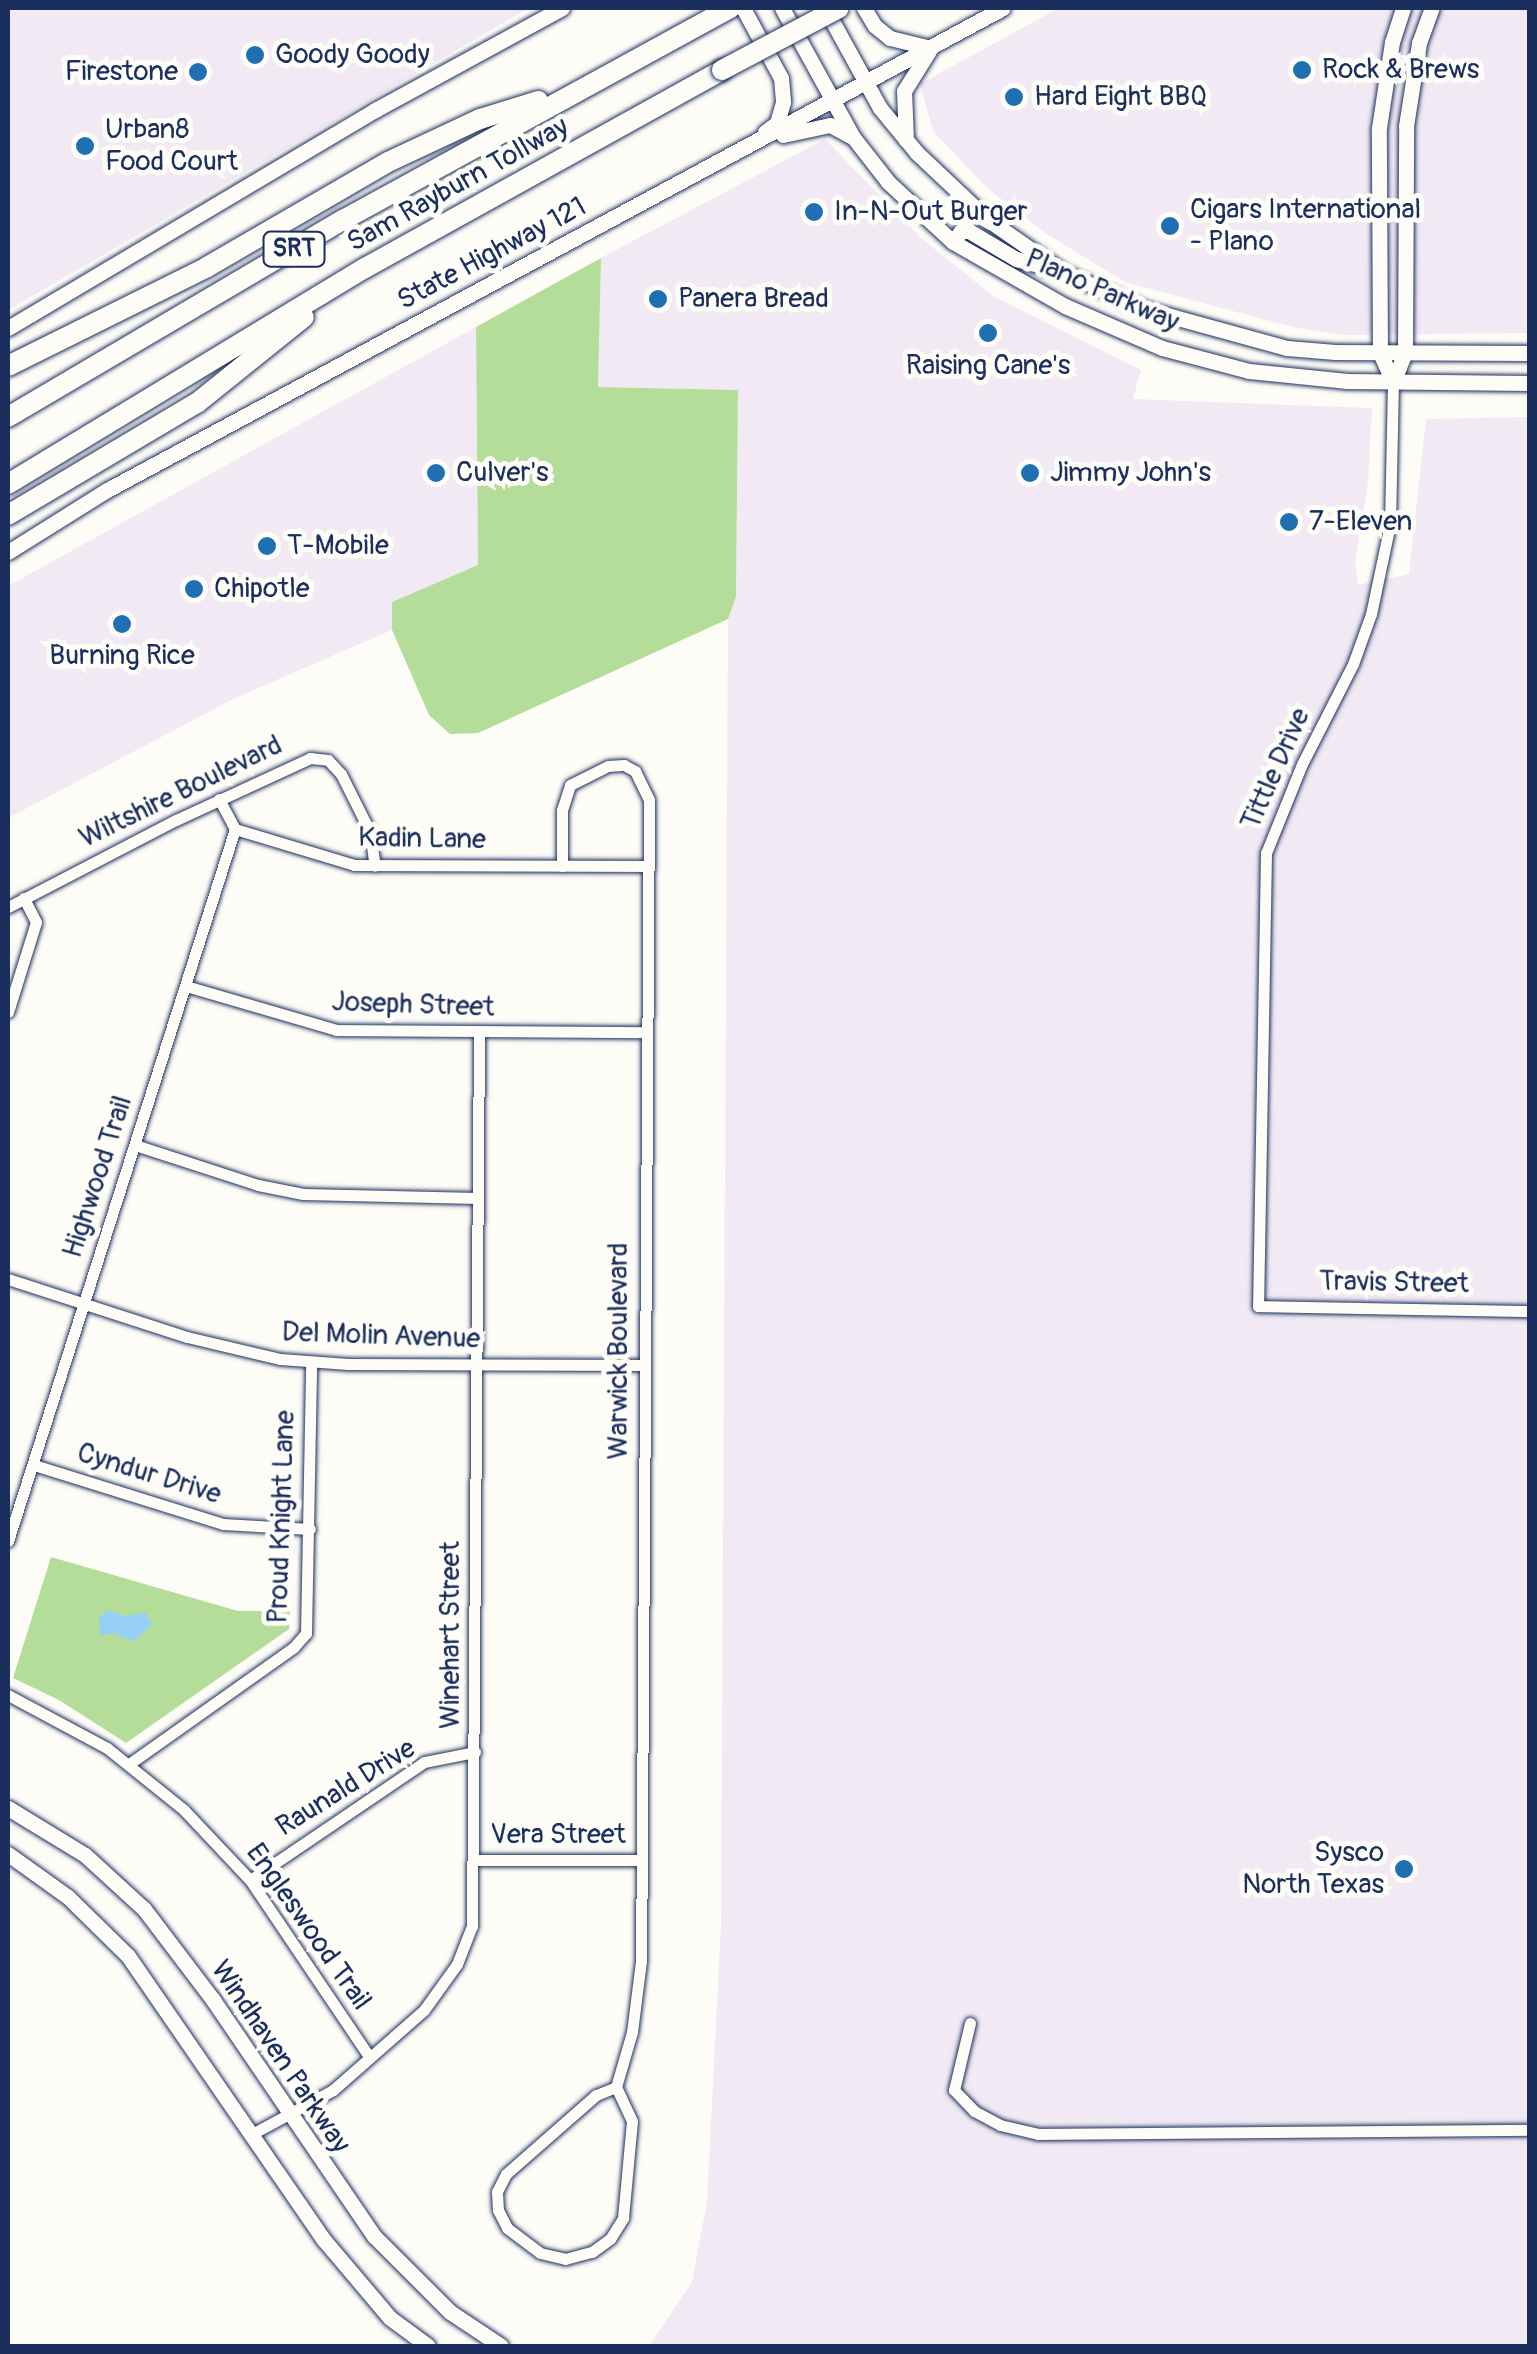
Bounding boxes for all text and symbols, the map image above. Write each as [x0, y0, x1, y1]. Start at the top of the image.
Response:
place label: Goody Goody [275, 38, 430, 72]
marker: Goody Goody [244, 44, 266, 66]
place label: Rock & Brews [1322, 53, 1479, 87]
place label: Firestone [65, 55, 178, 89]
marker: Rock & Brews [1291, 59, 1313, 81]
marker: Firestone [187, 61, 209, 83]
place label: Hard Eight BBQ [1034, 80, 1207, 114]
marker: Hard Eight BBQ [1003, 86, 1025, 108]
street label: Sam Rayburn Tollway [342, 110, 574, 260]
place label: Urban8 Food Court [105, 113, 238, 179]
marker: Urban8 Food Court [74, 135, 96, 157]
street label: State Highway 121 [392, 190, 592, 318]
place label: Cigars International - Plano [1190, 193, 1421, 259]
place label: In-N-Out Burger [834, 195, 1028, 229]
marker: In-N-Out Burger [803, 201, 825, 223]
marker: Cigars International - Plano [1159, 215, 1181, 237]
road number: SRT [262, 229, 326, 269]
street label: Plano Parkway [1020, 242, 1184, 340]
place label: Panera Bread [678, 282, 829, 316]
marker: Panera Bread [647, 288, 669, 310]
marker: Raising Cane's [977, 322, 999, 344]
place label: Raising Cane's [906, 349, 1070, 383]
place label: Culver's [456, 456, 548, 490]
place label: Jimmy John's [1050, 456, 1211, 490]
marker: Culver's [425, 462, 447, 484]
marker: Jimmy John's [1019, 462, 1041, 484]
place label: 7-Eleven [1309, 505, 1412, 539]
marker: 7-Eleven [1278, 511, 1300, 533]
place label: T-Mobile [287, 529, 389, 563]
marker: T-Mobile [256, 535, 278, 557]
place label: Chipotle [214, 572, 310, 606]
marker: Chipotle [183, 578, 205, 600]
marker: Burning Rice [111, 613, 133, 635]
place label: Burning Rice [49, 639, 195, 673]
street label: Tittle Drive [1234, 703, 1318, 835]
street label: Wiltshire Boulevard [74, 728, 288, 856]
street label: Kadin Lane [358, 821, 486, 857]
street label: Joseph Street [331, 985, 495, 1025]
street label: Highwood Trail [56, 1092, 140, 1262]
street label: Warwick Boulevard [602, 1243, 636, 1459]
street label: Travis Street [1319, 1265, 1469, 1301]
street label: Del Molin Avenue [281, 1316, 481, 1356]
street label: Proud Knight Lane [261, 1410, 303, 1624]
street label: Cyndur Drive [73, 1436, 225, 1512]
street label: Winehart Street [434, 1541, 468, 1729]
street label: Raunald Drive [270, 1732, 422, 1844]
street label: Vera Street [490, 1818, 626, 1852]
place label: Sysco North Texas [1242, 1836, 1384, 1902]
street label: Engleswood Trail [238, 1837, 378, 2017]
marker: Sysco North Texas [1393, 1858, 1415, 1880]
street label: Windhaven Parkway [203, 1954, 357, 2160]

